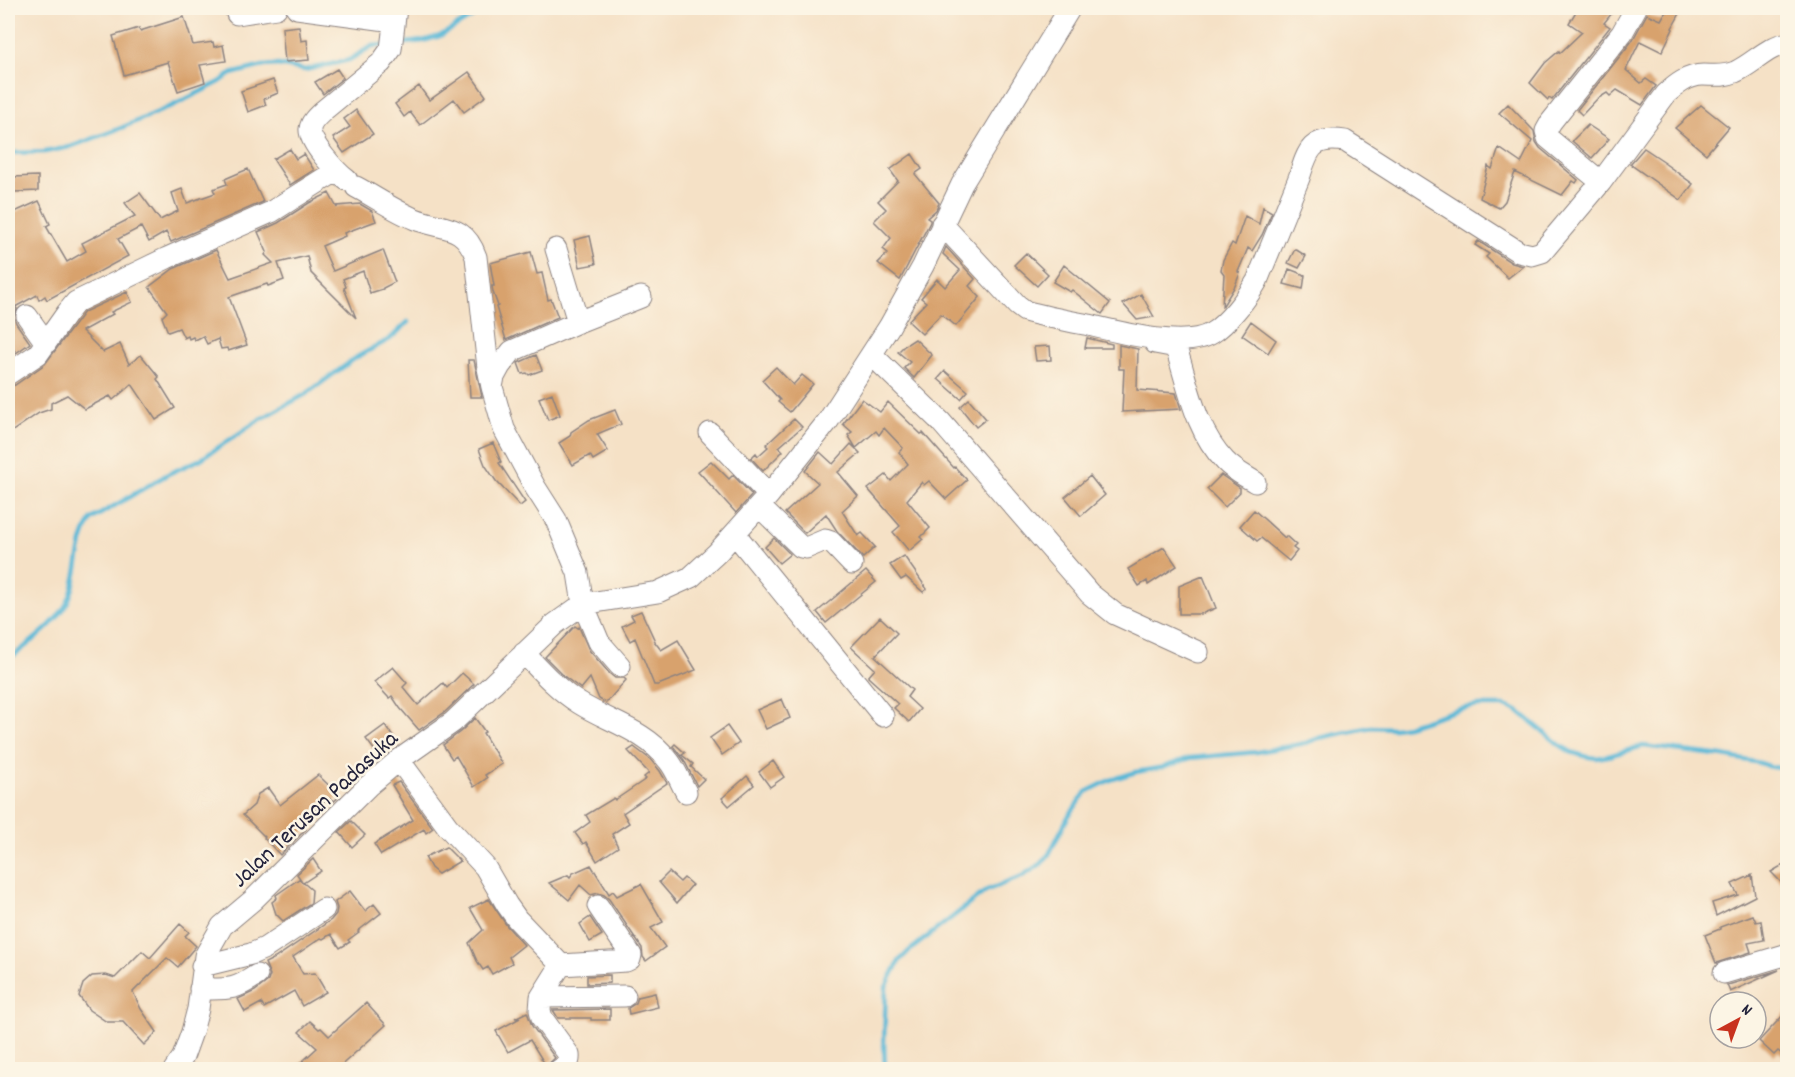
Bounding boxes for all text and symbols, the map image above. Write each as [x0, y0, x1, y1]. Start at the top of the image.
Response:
street label: Jalan Terusan Padasuka [225, 723, 408, 897]
north arrow [1708, 990, 1768, 1050]
text: N [1736, 999, 1757, 1022]

